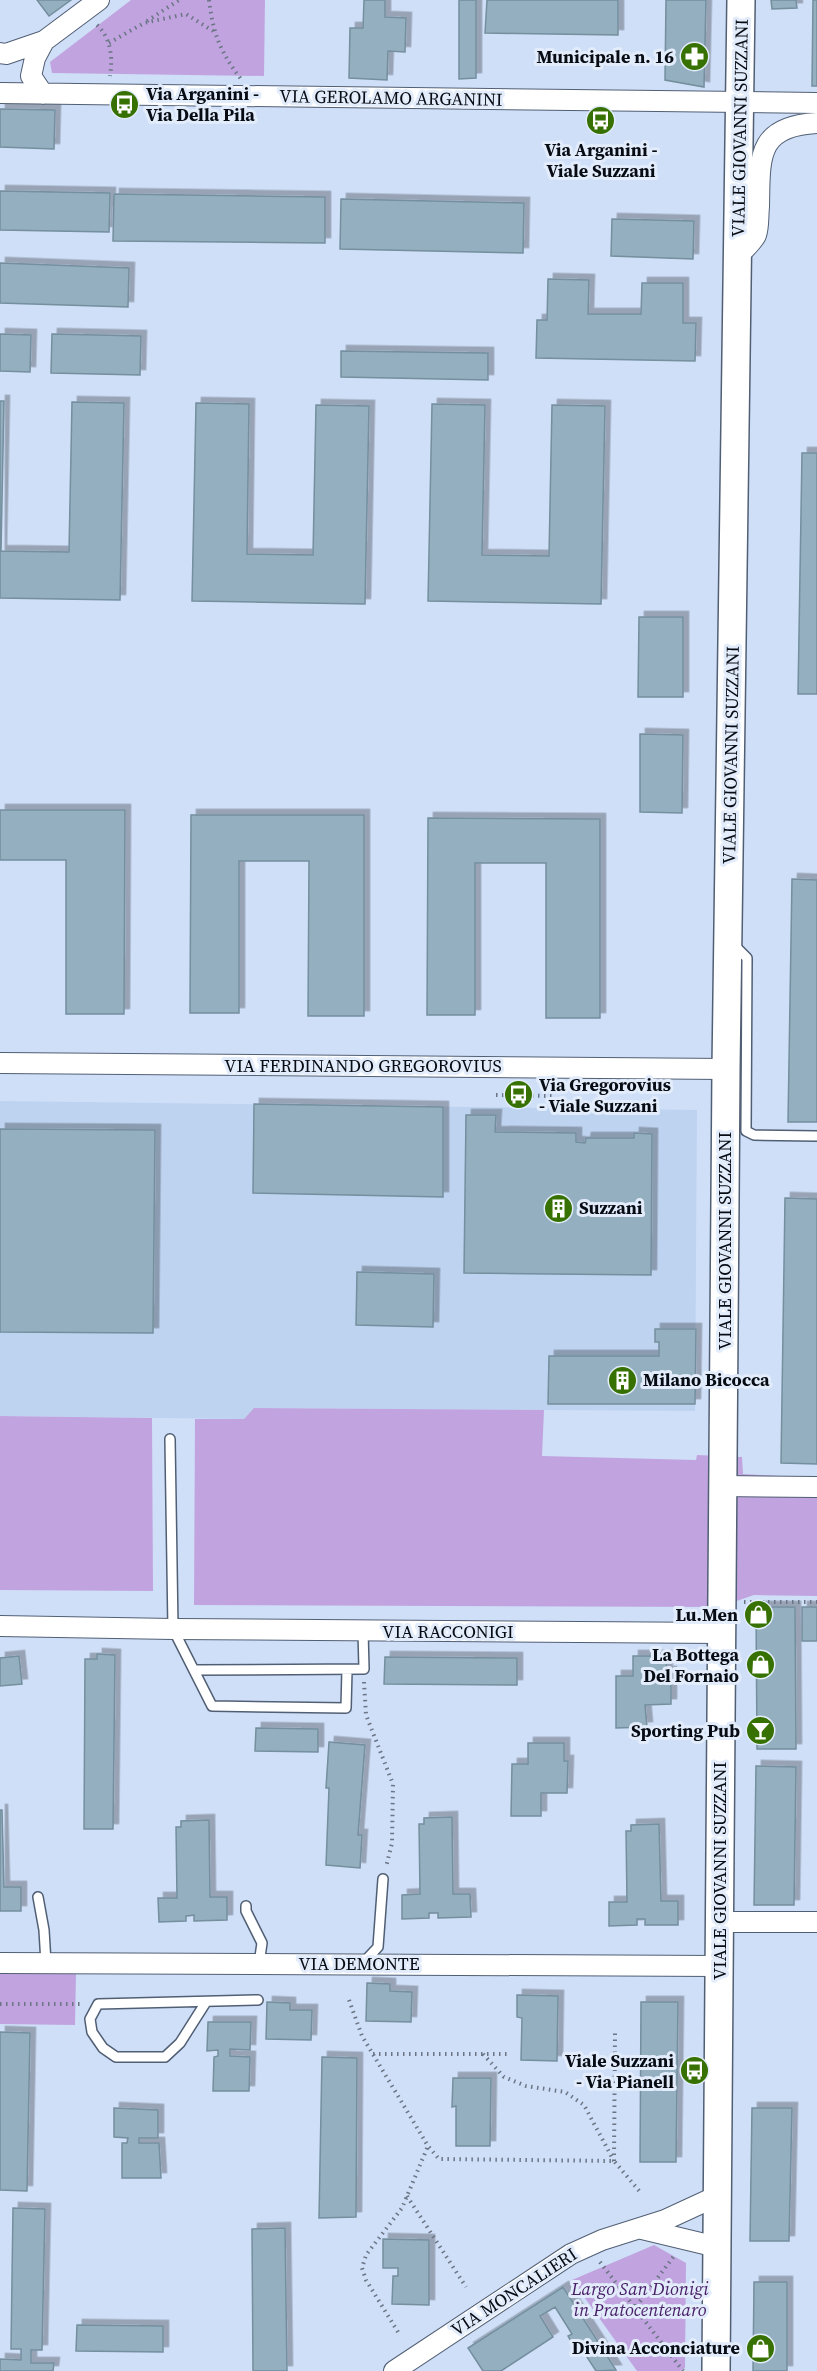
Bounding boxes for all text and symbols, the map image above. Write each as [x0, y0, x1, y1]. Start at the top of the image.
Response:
street label: VIALE GIOVANNI SUZZANI [725, 19, 754, 237]
pharmacy icon: Municipale n. 16 [679, 41, 711, 73]
place label: Municipale n. 16 [537, 44, 674, 69]
place label: Via Arganini - Via Della Pila [146, 81, 259, 127]
street label: VIA GEROLAMO ARGANINI [279, 83, 503, 112]
bus stop icon: Via Arganini - Via Della Pila [109, 88, 141, 120]
bus stop icon: Via Arganini - Viale Suzzani [585, 105, 617, 137]
place label: Via Arganini - Viale Suzzani [544, 137, 658, 183]
street label: VIALE GIOVANNI SUZZANI [716, 646, 745, 864]
street label: VIA FERDINANDO GREGOROVIUS [224, 1053, 502, 1078]
place label: Via Gregorovius - Viale Suzzani [539, 1072, 671, 1118]
bus stop icon: Via Gregorovius - Viale Suzzani [502, 1079, 534, 1111]
street label: VIALE GIOVANNI SUZZANI [712, 1132, 737, 1350]
building icon: Suzzani [542, 1192, 574, 1224]
place label: Suzzani [579, 1195, 643, 1220]
building icon: Milano Bicocca [606, 1364, 638, 1396]
place label: Milano Bicocca [643, 1367, 770, 1392]
shop icon: Lu.Men [743, 1599, 775, 1631]
place label: Lu.Men [675, 1602, 738, 1627]
street label: VIA RACCONIGI [382, 1619, 514, 1644]
place label: La Bottega Del Fornaio [643, 1642, 739, 1688]
shop icon: La Bottega Del Fornaio [744, 1649, 776, 1681]
bar icon: Sporting Pub [745, 1715, 777, 1747]
place label: Sporting Pub [631, 1718, 740, 1743]
street label: VIALE GIOVANNI SUZZANI [707, 1762, 732, 1980]
street label: VIA DEMONTE [298, 1951, 420, 1976]
place label: Viale Suzzani - Via Pianell [565, 2048, 674, 2094]
bus stop icon: Viale Suzzani - Via Pianell [679, 2055, 711, 2087]
street label: VIA MONCALIERI [446, 2241, 582, 2342]
park label: Largo San Dionigi in Pratocentenaro [570, 2276, 709, 2322]
shop icon: Divina Acconciature [745, 2332, 777, 2364]
place label: Divina Acconciature [572, 2335, 740, 2360]

